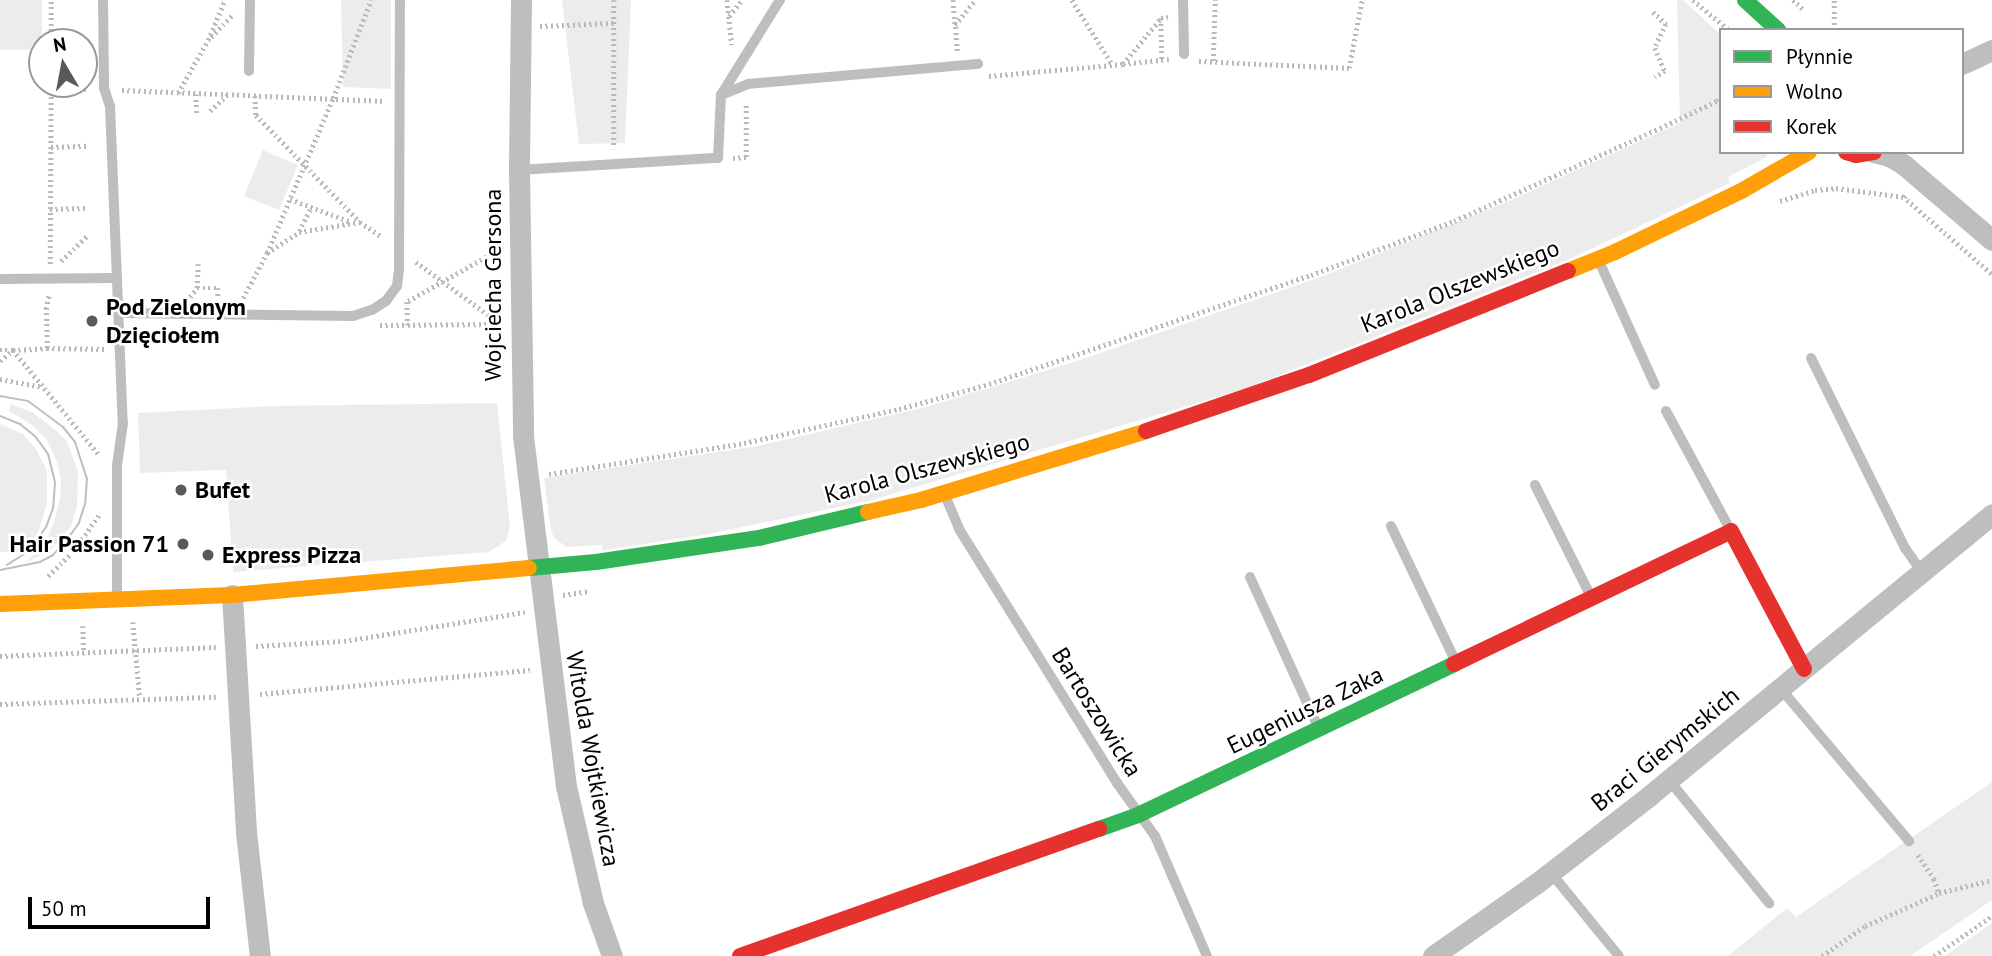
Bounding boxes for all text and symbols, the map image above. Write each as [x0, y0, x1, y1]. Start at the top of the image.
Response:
north arrow [28, 28, 98, 98]
legend [1719, 28, 1964, 154]
text: N [51, 31, 68, 57]
text: Płynnie [1786, 43, 1853, 70]
text: Wolno [1786, 78, 1843, 105]
text: Korek [1786, 113, 1837, 140]
street label: Wojciecha Gersona [479, 189, 507, 381]
street label: Karola Olszewskiego [1357, 233, 1563, 339]
place label: Pod Zielonym Dzięciołem [106, 293, 246, 349]
marker: Pod Zielonym Dzięciołem [84, 313, 100, 329]
street label: Karola Olszewskiego [821, 427, 1033, 509]
place label: Bufet [195, 476, 250, 504]
marker: Bufet [173, 482, 189, 498]
place label: Hair Passion 71 [10, 530, 169, 558]
marker: Hair Passion 71 [175, 536, 191, 552]
place label: Express Pizza [222, 541, 361, 569]
marker: Express Pizza [200, 547, 216, 563]
street label: Bartoszowicka [1046, 642, 1148, 782]
street label: Witolda Wojtkiewicza [560, 649, 626, 869]
street label: Eugeniusza Zaka [1222, 660, 1388, 760]
street label: Braci Gierymskich [1585, 681, 1745, 817]
scale bar [32, 883, 214, 927]
text: 50 m [41, 895, 87, 922]

